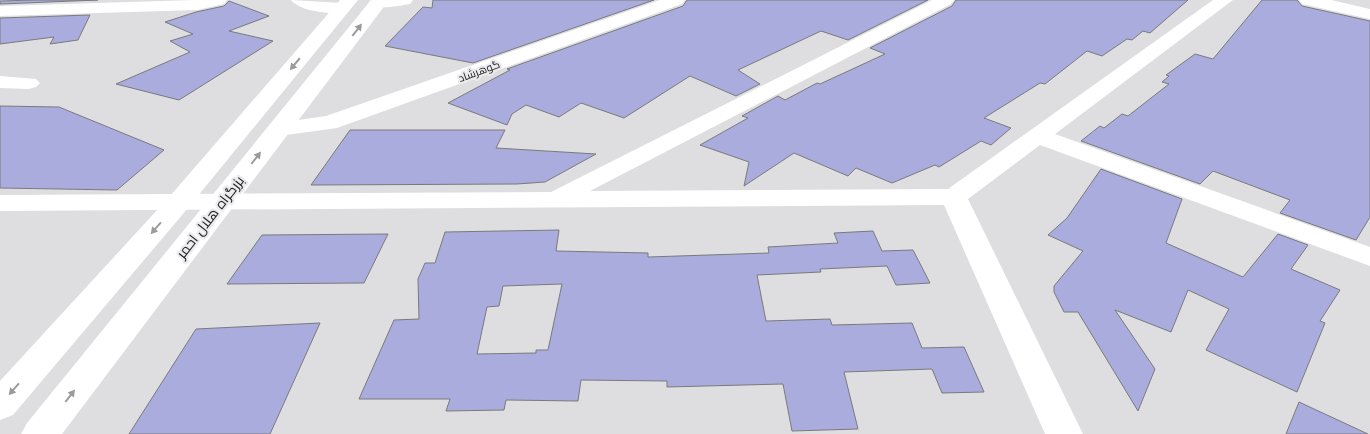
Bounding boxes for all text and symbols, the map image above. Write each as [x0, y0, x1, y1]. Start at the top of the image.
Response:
one-way arrow [351, 24, 362, 37]
one-way arrow [290, 57, 301, 70]
street label: گوهرشاد [457, 58, 502, 85]
one-way arrow [251, 152, 262, 165]
street label: بزرگراه هلال احمر [172, 173, 248, 263]
one-way arrow [150, 221, 162, 233]
one-way arrow [8, 383, 20, 395]
one-way arrow [64, 390, 75, 403]

